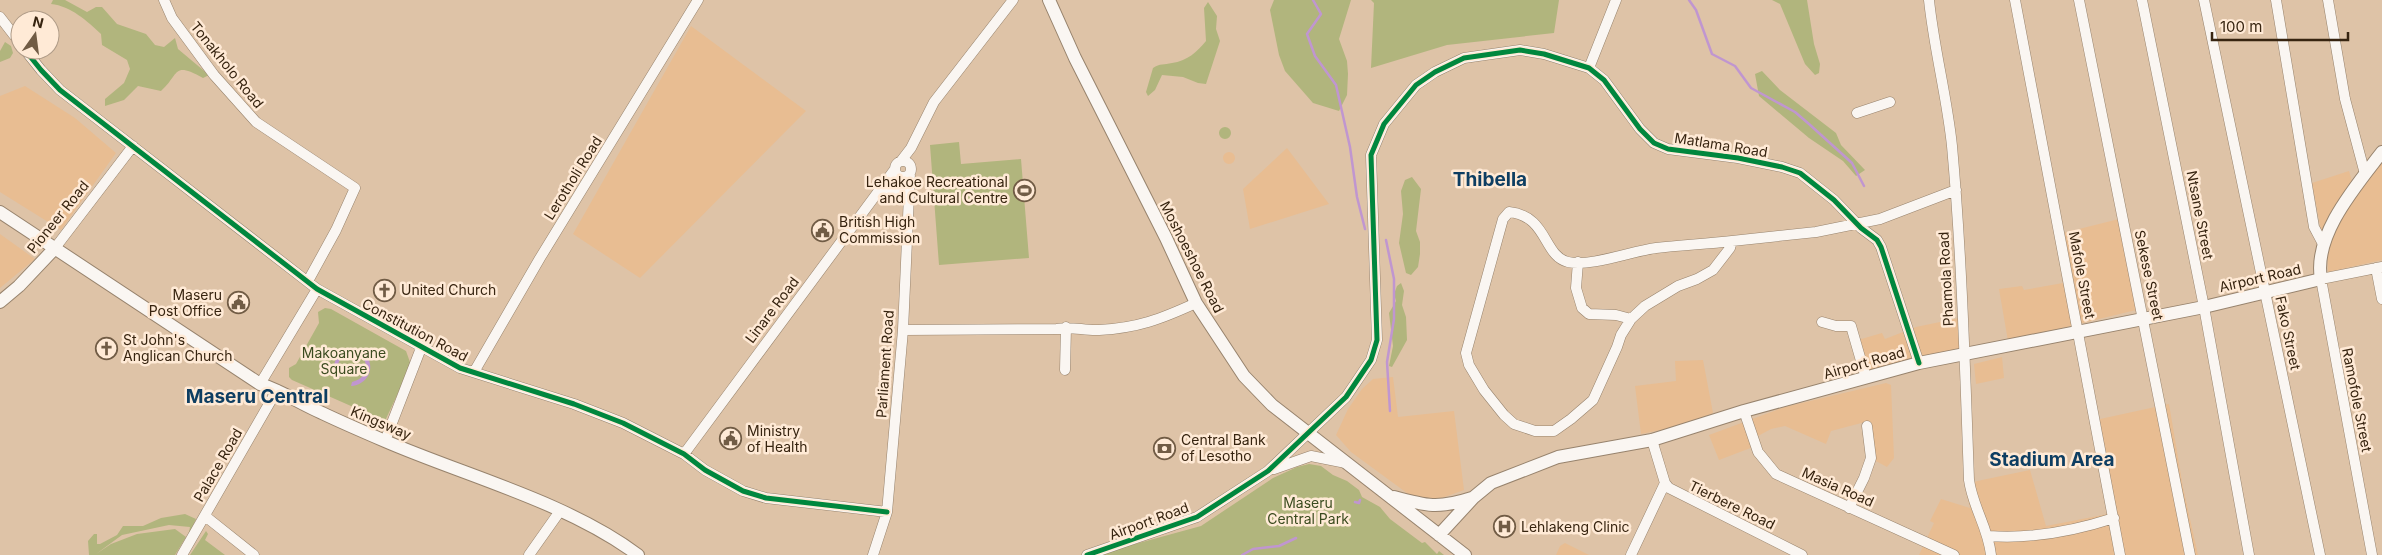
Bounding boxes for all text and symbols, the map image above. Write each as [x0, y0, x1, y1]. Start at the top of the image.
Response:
north arrow [10, 10, 60, 60]
scale bar [2212, 10, 2348, 42]
text: N [31, 12, 45, 31]
text: 100 m [2220, 17, 2262, 36]
street label: Tonakholo Road [187, 18, 267, 111]
street label: Matlama Road [1673, 129, 1769, 160]
street label: Lerotholi Road [540, 133, 605, 223]
district label: Thibella [1453, 168, 1527, 191]
street label: Ntsane Street [2184, 169, 2218, 261]
place label: Lehakoe Recreational and Cultural Centre [866, 173, 1008, 206]
street label: Pioneer Road [23, 177, 92, 256]
sports icon: Lehakoe Recreational and Cultural Centre [1012, 178, 1036, 202]
street label: Moshoeshoe Road [1157, 198, 1228, 316]
place label: British High Commission [839, 213, 920, 246]
public building icon: British High Commission [811, 218, 835, 242]
street label: Sekese Street [2132, 228, 2167, 322]
street label: Mafole Street [2066, 230, 2099, 320]
street label: Phamola Road [1935, 231, 1956, 327]
street label: Airport Road [2217, 260, 2302, 295]
street label: Linare Road [741, 273, 802, 346]
church icon: United Church [373, 278, 397, 302]
place label: United Church [401, 281, 496, 298]
place label: Maseru Post Office [149, 286, 222, 319]
public building icon: Maseru Post Office [226, 291, 250, 315]
street label: Constitution Road [359, 294, 471, 365]
street label: Fako Street [2272, 294, 2305, 372]
street label: Parliament Road [872, 310, 897, 418]
place label: St John's Anglican Church [123, 331, 233, 364]
church icon: St John's Anglican Church [95, 336, 119, 360]
street label: Airport Road [1821, 343, 1906, 382]
park label: Makoanyane Square [302, 344, 386, 377]
street label: Ramofole Street [2339, 346, 2376, 454]
district label: Maseru Central [186, 385, 328, 408]
street label: Kingsway [348, 402, 414, 443]
place label: Ministry of Health [747, 422, 808, 455]
street label: Palace Road [190, 425, 245, 504]
public building icon: Ministry of Health [719, 427, 743, 451]
place label: Central Bank of Lesotho [1181, 431, 1266, 464]
bank icon: Central Bank of Lesotho [1153, 436, 1177, 460]
district label: Stadium Area [1989, 448, 2115, 471]
street label: Masia Road [1800, 463, 1877, 510]
street label: Tierbere Road [1686, 476, 1778, 533]
park label: Maseru Central Park [1267, 494, 1349, 527]
street label: Airport Road [1107, 498, 1191, 543]
hospital icon: Lehlakeng Clinic [1493, 515, 1517, 539]
place label: Lehlakeng Clinic [1521, 518, 1630, 535]

